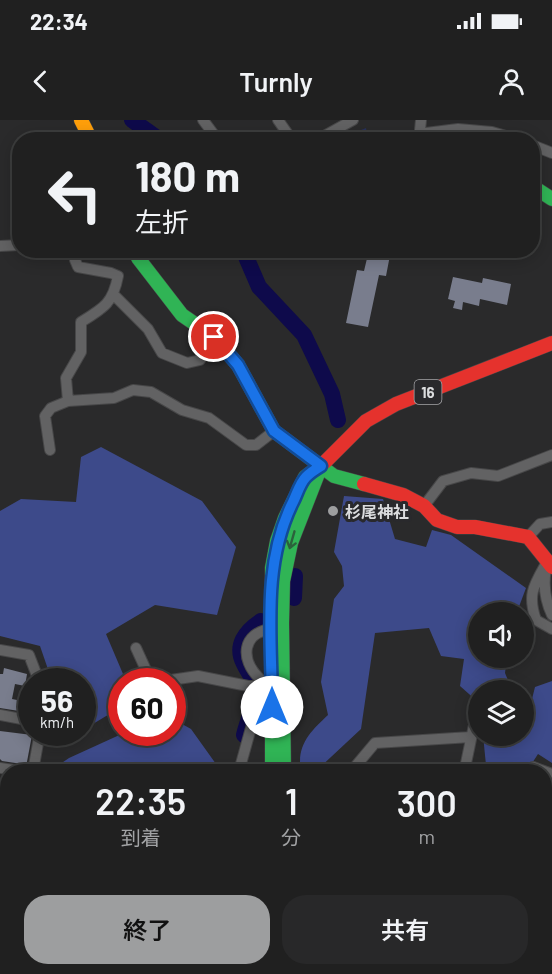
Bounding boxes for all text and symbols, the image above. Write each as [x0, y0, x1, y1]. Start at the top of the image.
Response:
text: 22:34 [30, 8, 88, 34]
icon: back [24, 65, 57, 98]
text: Turnly [239, 65, 313, 97]
icon: person [495, 65, 528, 98]
text: 180 m [135, 150, 240, 200]
icon: left [36, 156, 114, 234]
text: 左折 [135, 205, 189, 237]
pin [188, 311, 239, 362]
icon: arrive [197, 320, 230, 353]
road number: 16 [414, 380, 442, 404]
place label: 杉尾神社 [345, 502, 409, 521]
marker: 杉尾神社 [326, 504, 340, 518]
one-way arrow [286, 530, 297, 549]
map controls [468, 602, 534, 746]
button: sound [468, 602, 534, 668]
speed limit sign: 60 [108, 668, 186, 746]
position arrow [240, 675, 304, 739]
button: layers [468, 680, 534, 746]
text: 56 [41, 682, 73, 718]
text: km/h [40, 713, 74, 731]
text: 22:35 [95, 779, 186, 822]
text: 1 [285, 779, 298, 822]
text: 300 [397, 781, 457, 824]
text: m [418, 824, 435, 848]
text: 到着 [121, 825, 161, 849]
text: 分 [281, 825, 301, 849]
button: 終了 [24, 895, 270, 964]
button: 共有 [282, 895, 528, 964]

